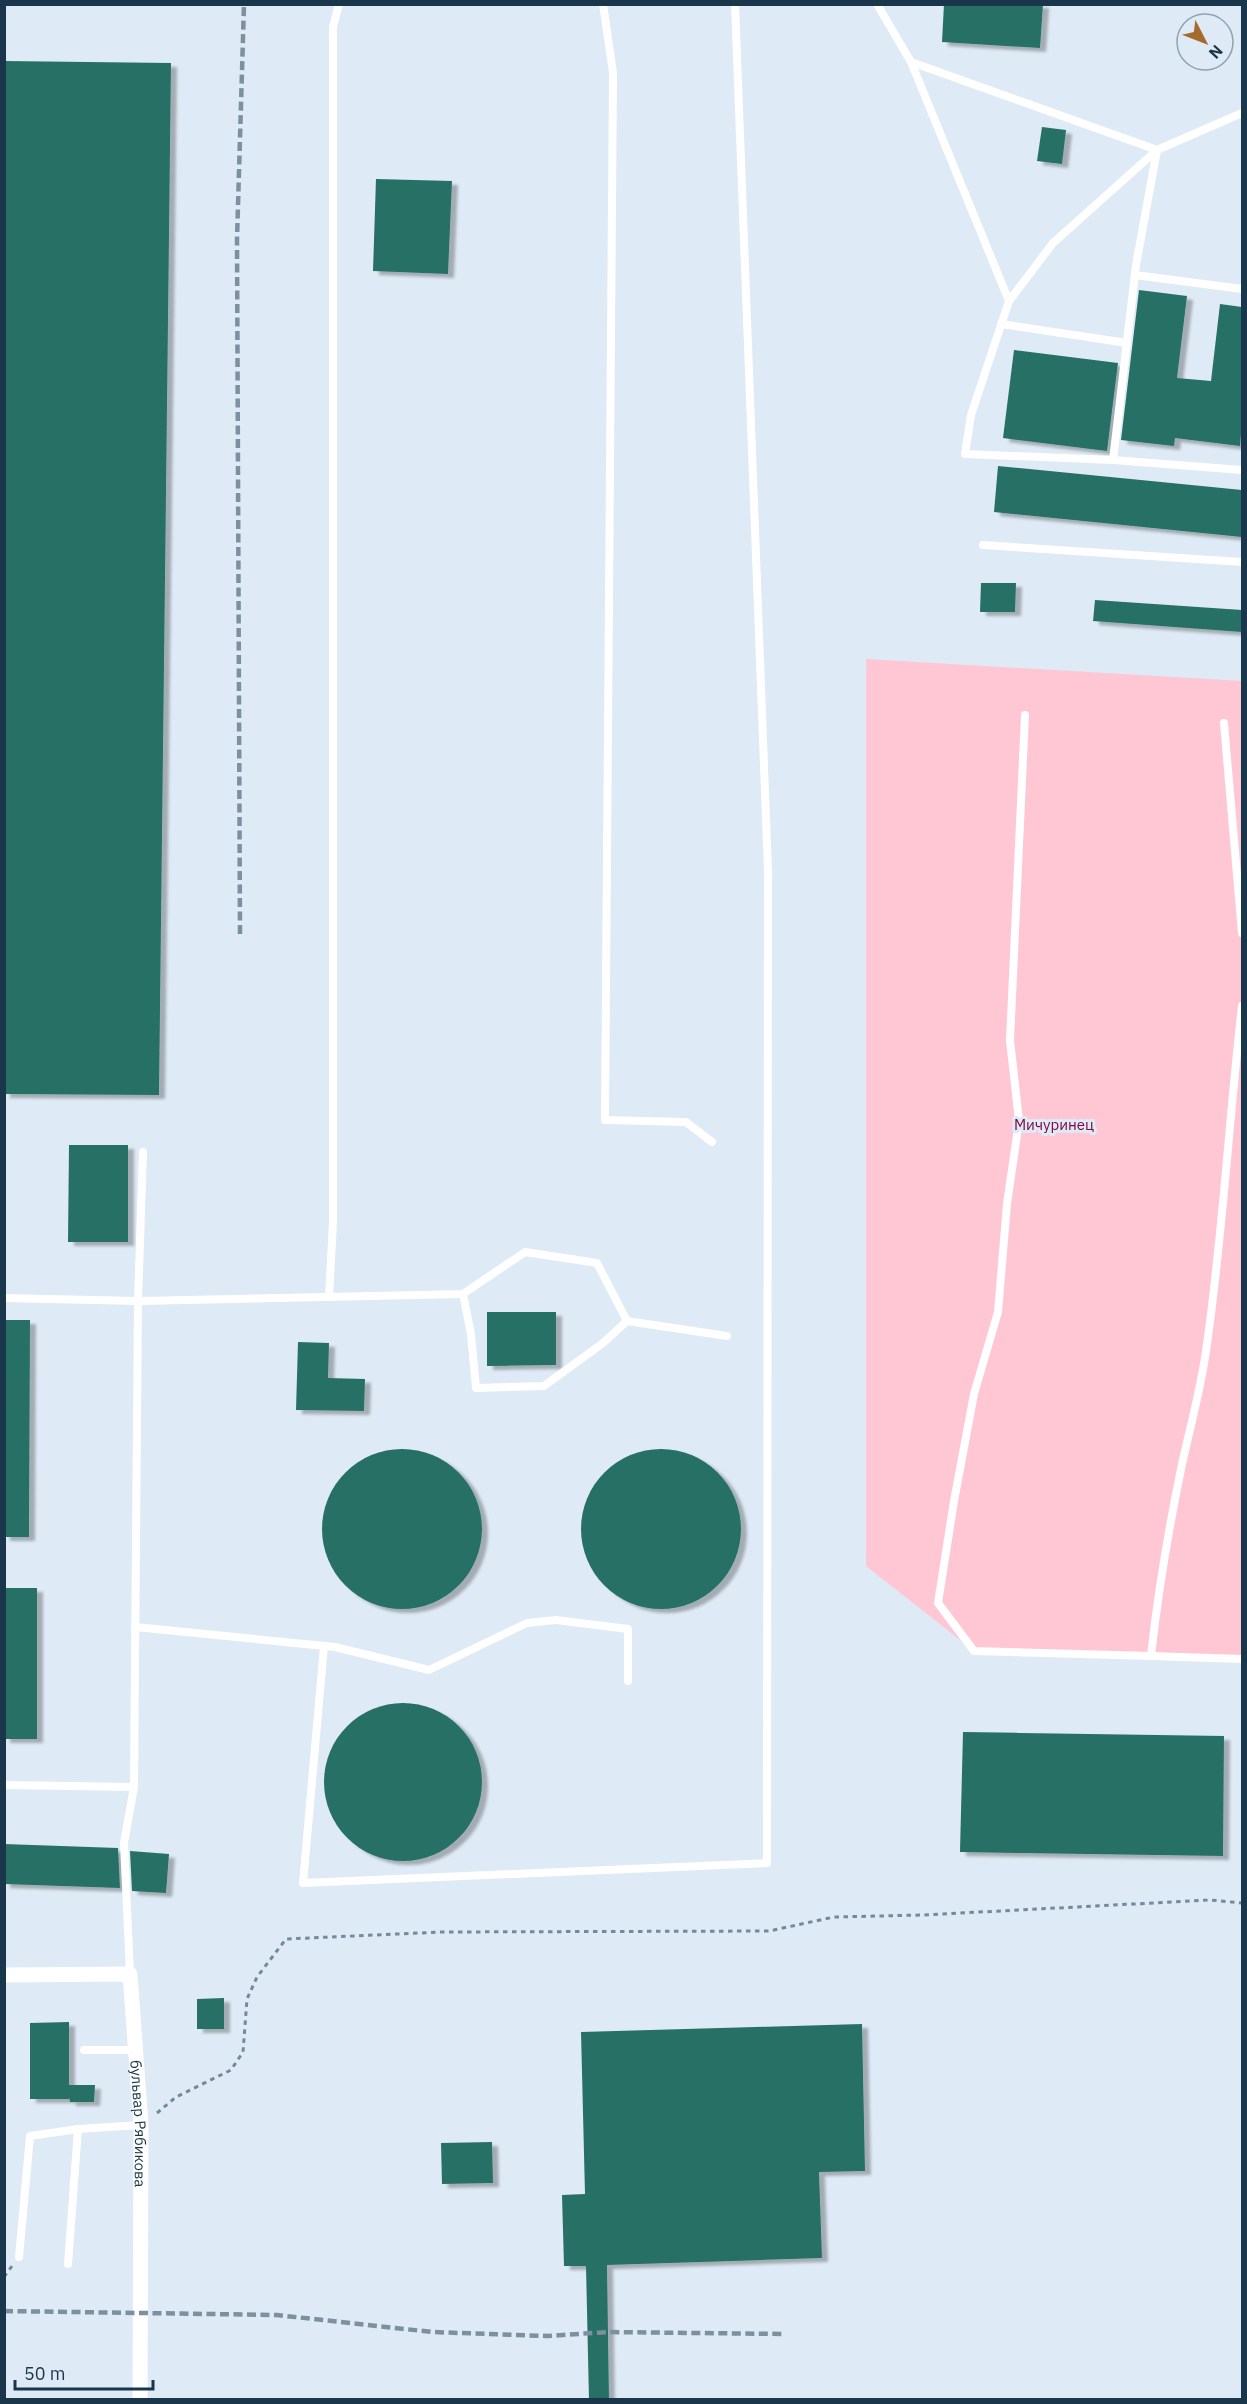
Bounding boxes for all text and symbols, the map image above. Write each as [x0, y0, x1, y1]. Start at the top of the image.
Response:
north arrow [1175, 12, 1235, 72]
text: N [1205, 41, 1227, 63]
park label: Мичуринец [1014, 1115, 1094, 1134]
street label: бульвар Рябикова [127, 2059, 151, 2187]
scale bar [15, 2353, 153, 2391]
text: 50 m [24, 2362, 66, 2385]

